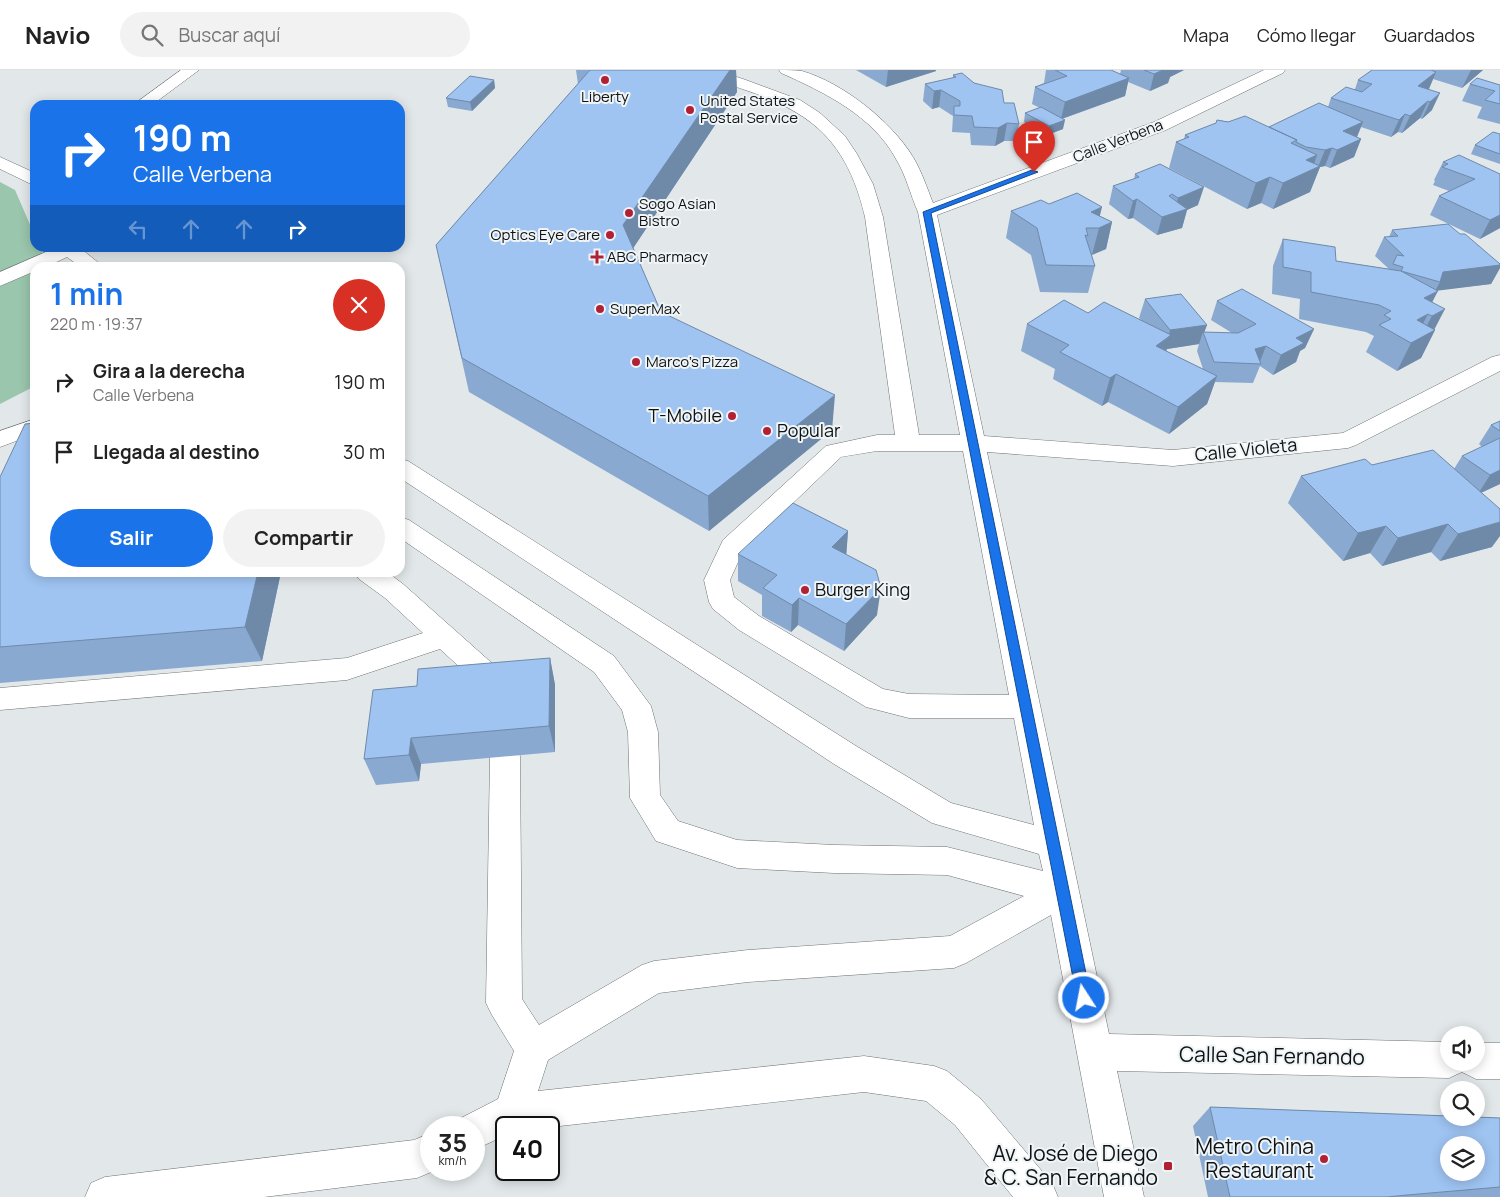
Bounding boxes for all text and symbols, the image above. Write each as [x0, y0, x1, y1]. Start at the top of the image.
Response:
search box [120, 12, 470, 57]
text: Navio [25, 18, 90, 51]
icon: search [138, 21, 166, 49]
text: Buscar aquí [178, 22, 281, 48]
text: Mapa [1183, 23, 1229, 47]
text: Cómo llegar [1257, 23, 1356, 47]
text: Guardados [1384, 23, 1475, 47]
marker: Liberty [599, 74, 611, 86]
place label: Liberty [581, 86, 629, 107]
place label: United States Postal Service [700, 90, 798, 128]
marker: United States Postal Service [684, 104, 696, 116]
text: 190 m [133, 114, 232, 162]
street label: Calle Verbena [1070, 114, 1166, 167]
icon: right [50, 120, 115, 185]
pin [1013, 121, 1055, 172]
icon: arrive [1020, 128, 1048, 156]
text: Calle Verbena [133, 159, 272, 189]
place label: Sogo Asian Bistro [639, 193, 716, 231]
marker: Sogo Asian Bistro [623, 207, 635, 219]
icon: left [124, 215, 152, 243]
icon: ahead [177, 215, 205, 243]
icon: ahead [230, 215, 258, 243]
icon: right [283, 215, 311, 243]
place label: Optics Eye Care [491, 224, 600, 245]
marker: Optics Eye Care [604, 229, 616, 241]
place label: ABC Pharmacy [607, 246, 708, 267]
marker: ABC Pharmacy [591, 251, 603, 263]
text: 1 min [50, 273, 123, 314]
button: close [333, 279, 385, 331]
place label: SuperMax [610, 298, 680, 319]
marker: SuperMax [594, 303, 606, 315]
text: 220 m · 19:37 [50, 313, 143, 335]
place label: Marco's Pizza [646, 351, 738, 372]
marker: Marco's Pizza [630, 356, 642, 368]
text: Gira a la derecha [93, 358, 245, 384]
icon: right [50, 368, 78, 396]
text: 190 m [334, 369, 385, 395]
text: Calle Verbena [93, 384, 194, 406]
place label: T-Mobile [648, 403, 722, 427]
marker: T-Mobile [726, 410, 738, 422]
place label: Popular [777, 418, 841, 442]
marker: Popular [761, 425, 773, 437]
street label: Calle Violeta [1194, 432, 1298, 466]
icon: arrive [50, 438, 78, 466]
text: Llegada al destino [93, 439, 260, 465]
text: 30 m [343, 439, 385, 465]
button: Salir [50, 509, 213, 567]
button: Compartir [223, 509, 385, 567]
place label: Burger King [815, 577, 910, 601]
marker: Burger King [799, 584, 811, 596]
position arrow [1057, 971, 1109, 1023]
map controls [1440, 1026, 1485, 1181]
button: sound [1440, 1026, 1485, 1071]
street label: Calle San Fernando [1179, 1039, 1365, 1071]
button: search [1440, 1081, 1485, 1126]
speed limit sign: 40 [495, 1116, 560, 1181]
text: 35 [438, 1125, 467, 1160]
place label: Metro China Restaurant [1195, 1132, 1314, 1184]
button: layers [1440, 1136, 1485, 1181]
place label: Av. José de Diego & C. San Fernando [984, 1139, 1158, 1191]
text: km/h [439, 1152, 466, 1169]
marker: Metro China Restaurant [1318, 1153, 1330, 1165]
marker: Av. José de Diego & C. San Fernando [1162, 1160, 1174, 1172]

